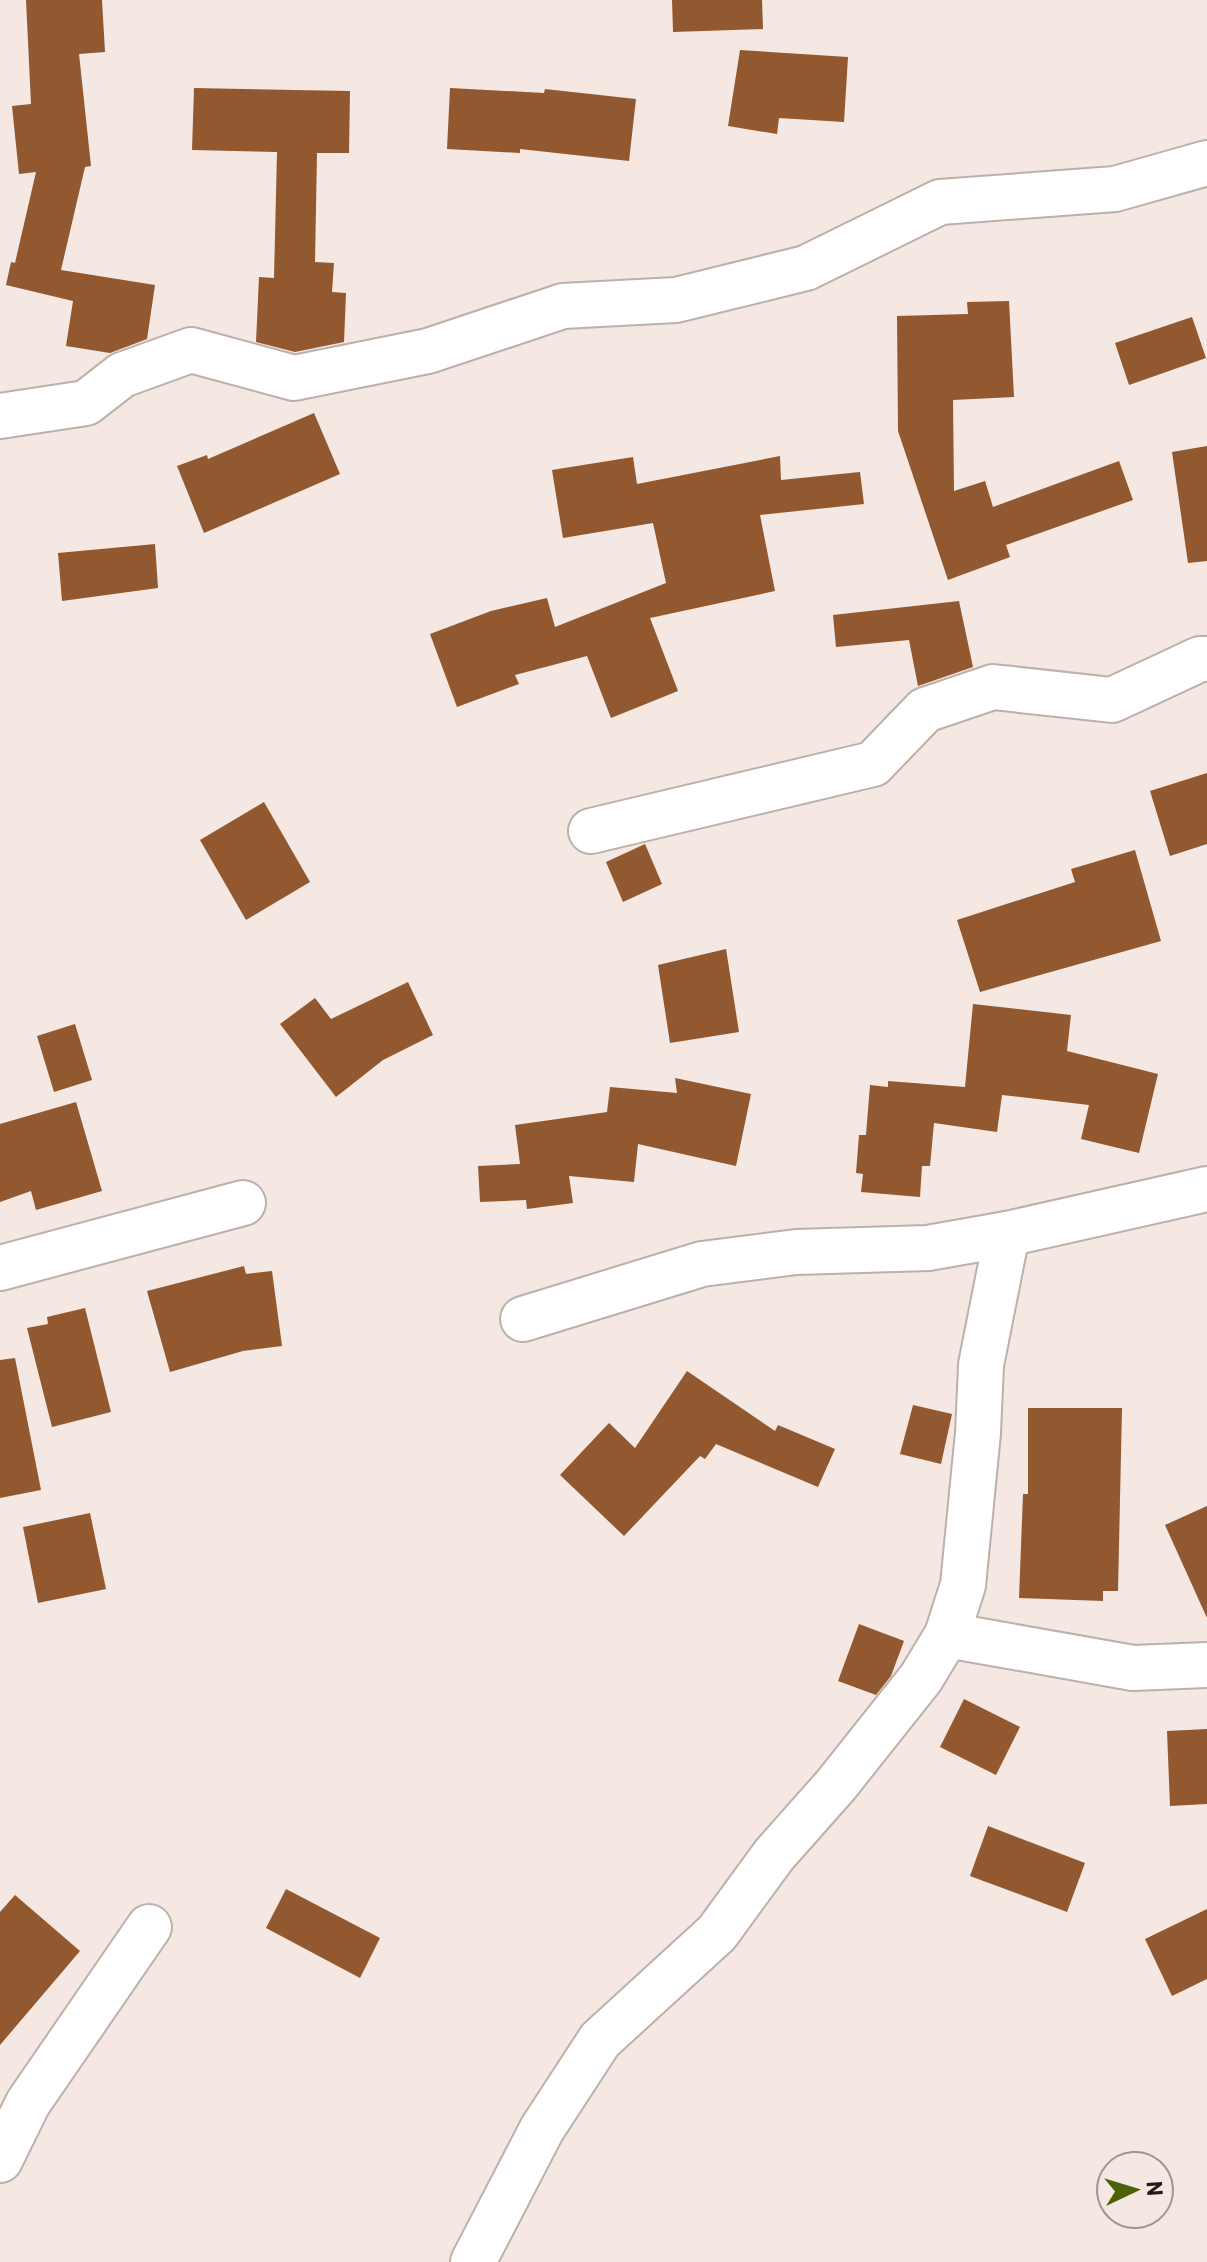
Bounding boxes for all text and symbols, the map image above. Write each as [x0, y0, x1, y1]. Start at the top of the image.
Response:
north arrow [1095, 2150, 1175, 2230]
text: N [1142, 2180, 1169, 2197]

